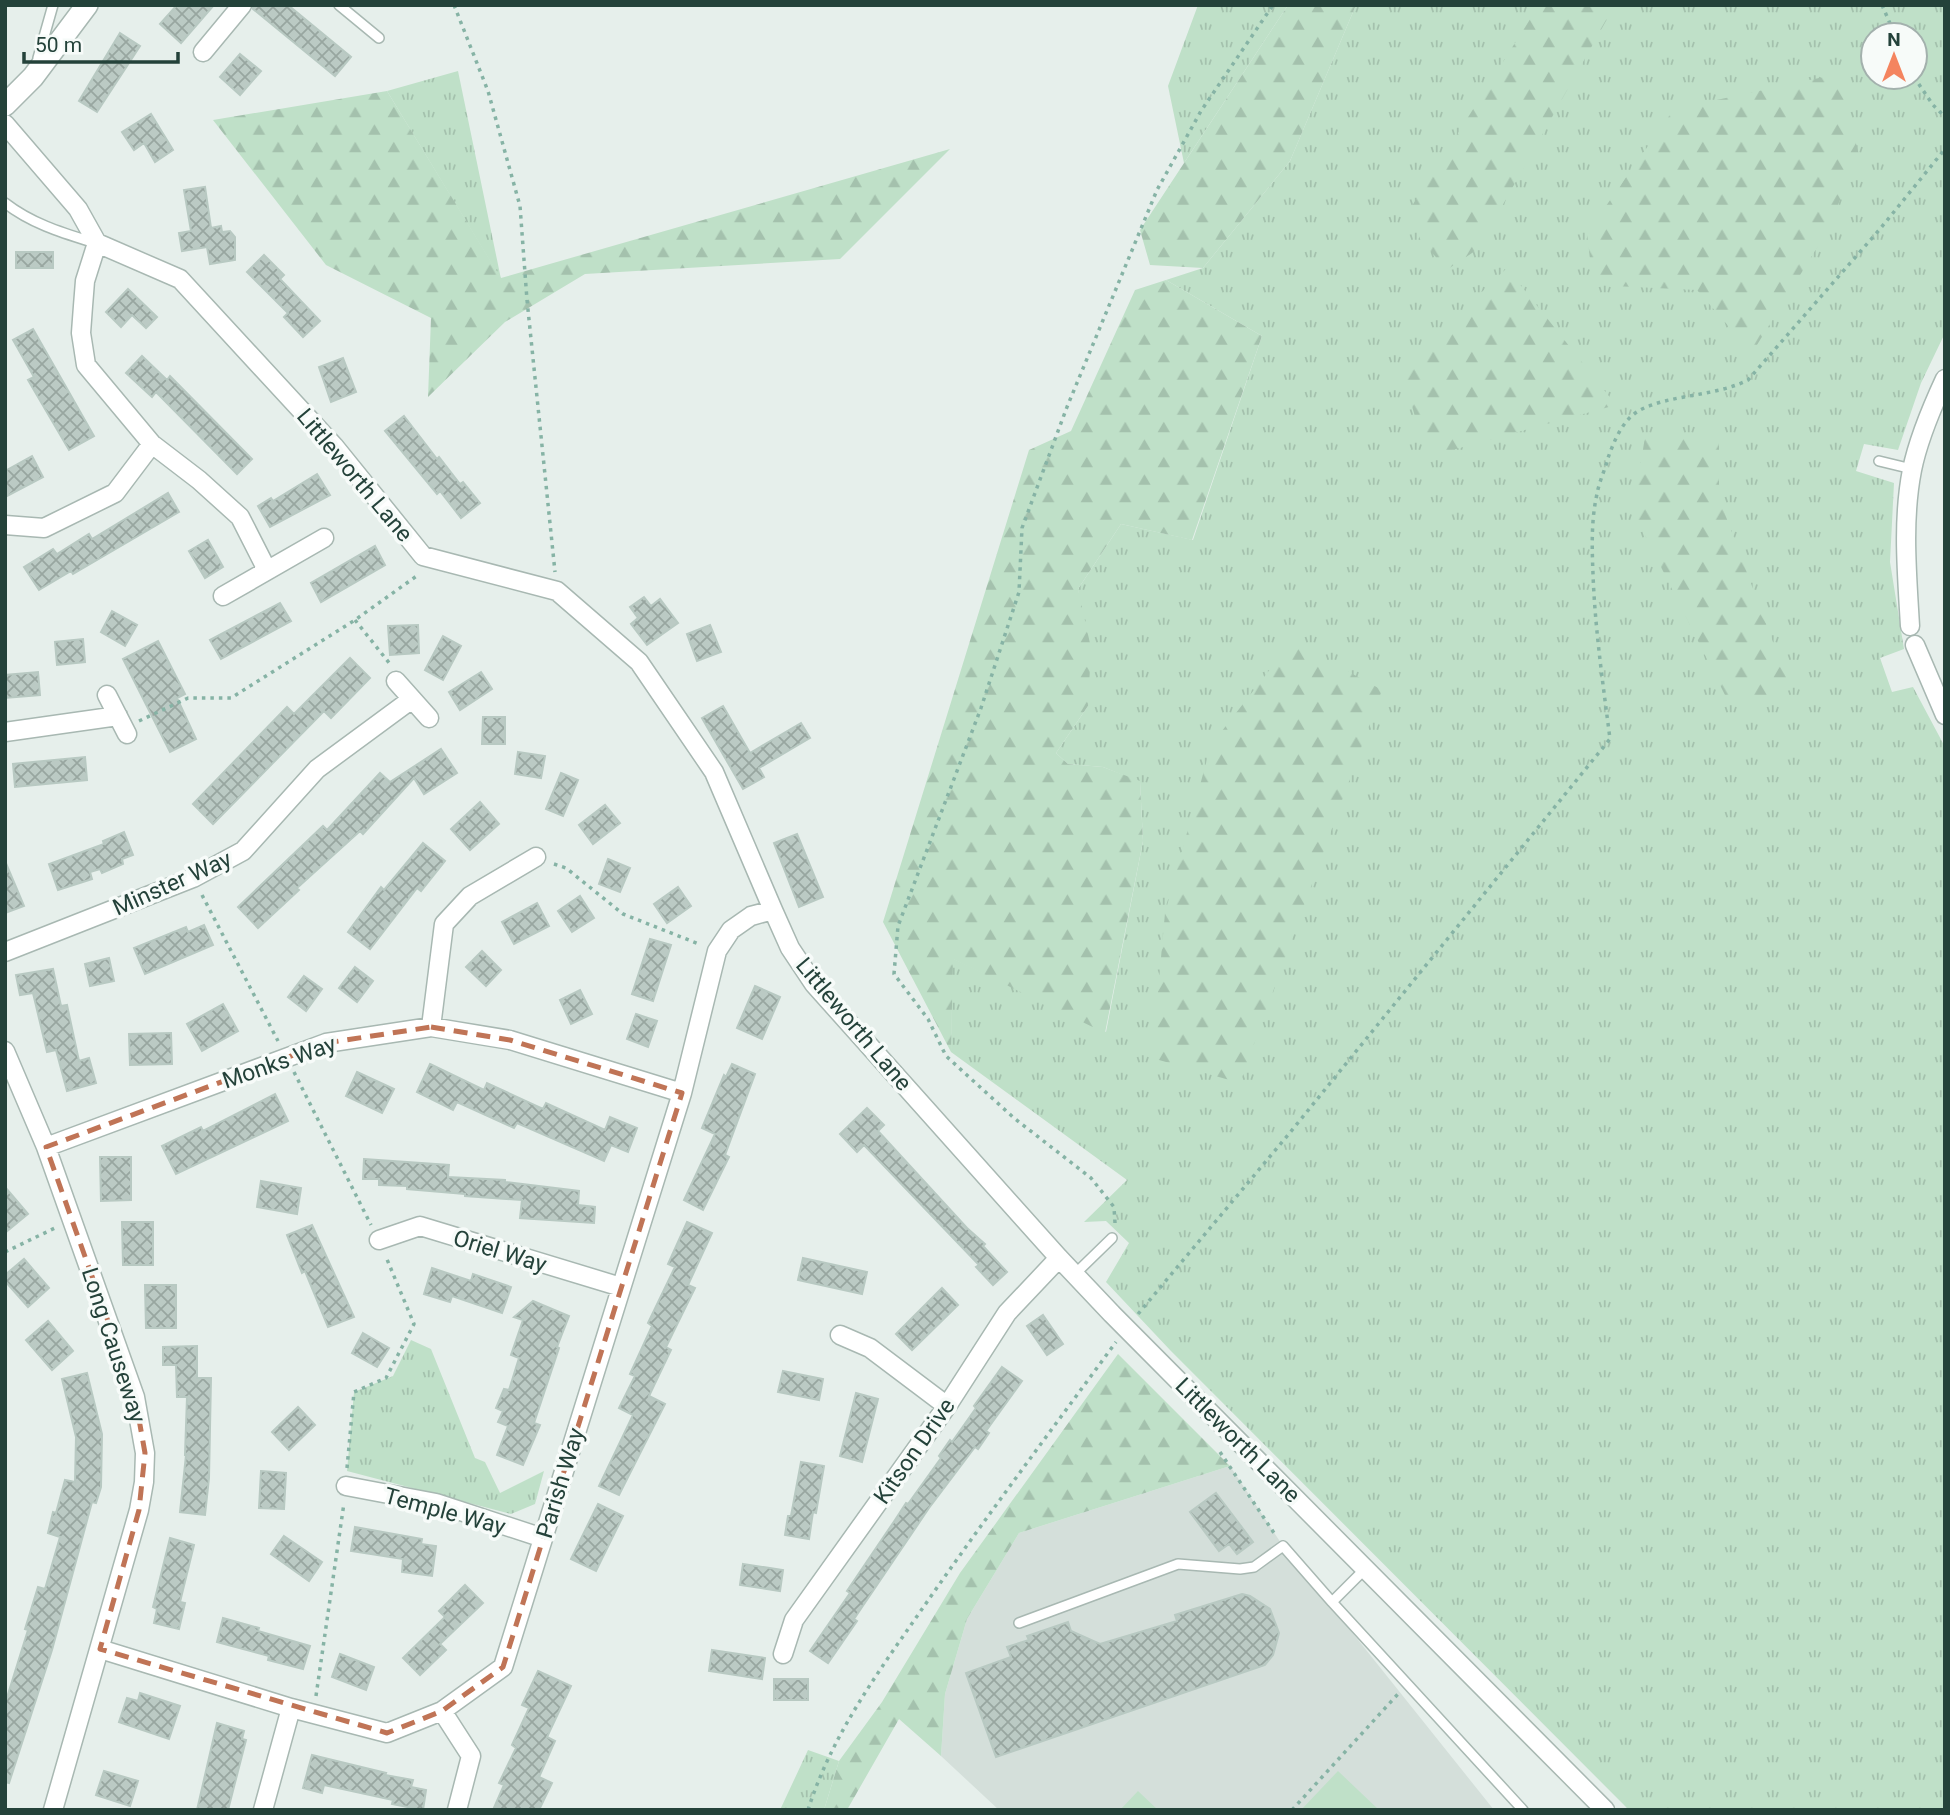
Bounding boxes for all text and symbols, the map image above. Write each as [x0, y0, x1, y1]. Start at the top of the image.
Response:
scale bar [24, 21, 178, 65]
north arrow [1859, 21, 1929, 91]
text: N [1887, 28, 1901, 51]
text: 50 m [35, 33, 82, 57]
street label: Littleworth Lane [291, 403, 418, 547]
street label: Minster Way [109, 845, 236, 922]
street label: Littleworth Lane [790, 952, 917, 1096]
street label: Monks Way [219, 1030, 340, 1095]
street label: Oriel Way [450, 1225, 550, 1278]
street label: Long Causeway [76, 1264, 151, 1426]
street label: Littleworth Lane [1170, 1372, 1306, 1508]
street label: Kitson Drive [868, 1393, 961, 1509]
street label: Parish Way [531, 1425, 590, 1542]
street label: Temple Way [381, 1482, 509, 1541]

